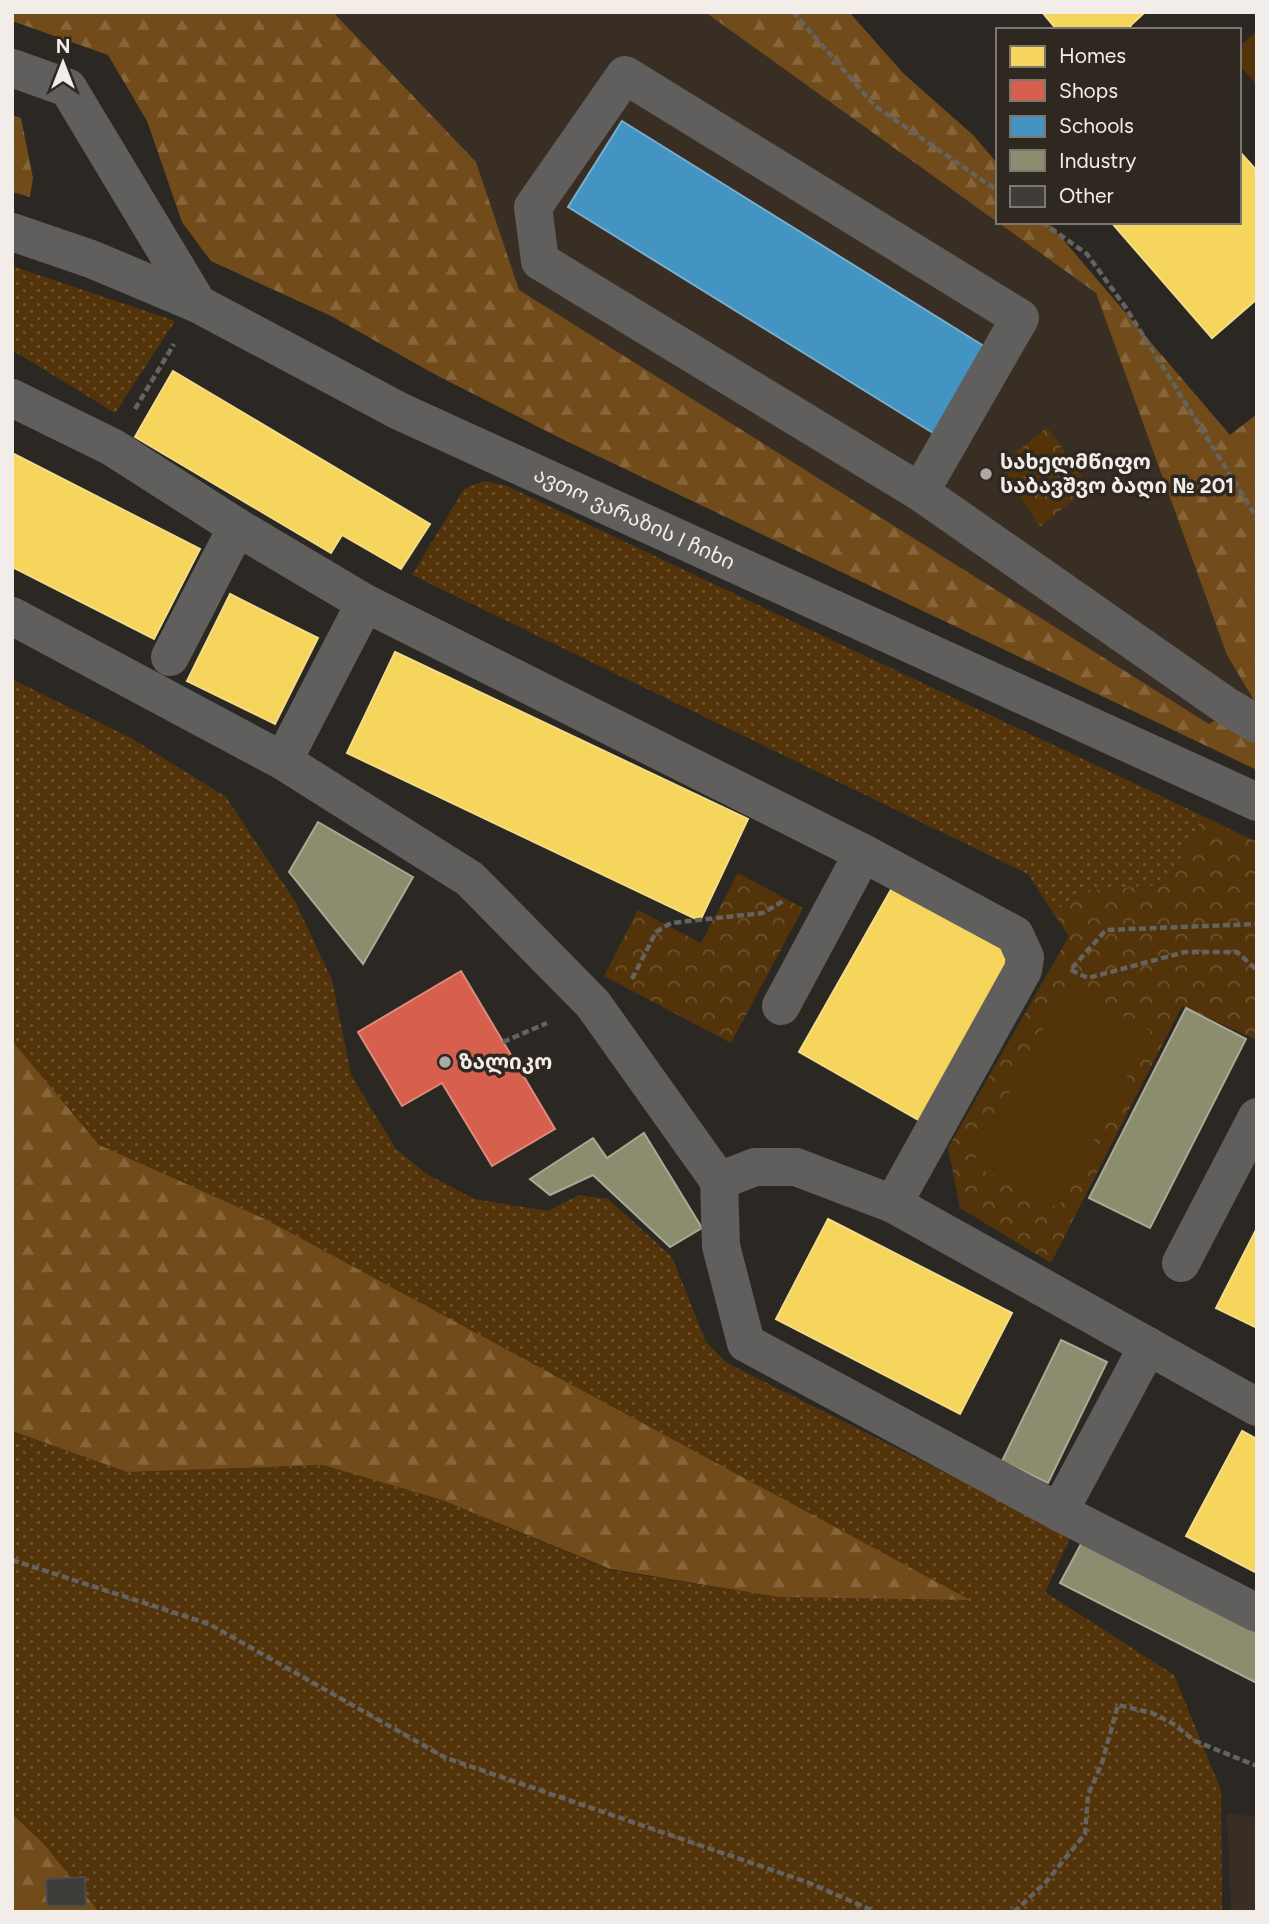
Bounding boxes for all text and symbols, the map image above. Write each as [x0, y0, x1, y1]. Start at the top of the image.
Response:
north arrow [28, 28, 98, 98]
legend [996, 28, 1241, 224]
text: N [56, 35, 70, 58]
text: Homes [1059, 43, 1126, 68]
text: Shops [1059, 78, 1118, 103]
text: Schools [1059, 113, 1134, 138]
text: Industry [1059, 148, 1136, 173]
text: Other [1059, 183, 1114, 208]
place label: სახელმწიფო საბავშვო ბაღი № 201 [1000, 449, 1234, 499]
street label: ავთო ვარაზის I ჩიხი [530, 461, 739, 574]
marker: სახელმწიფო საბავშვო ბაღი № 201 [978, 466, 994, 482]
place label: ზალიკო [459, 1049, 552, 1075]
marker: ზალიკო [437, 1054, 453, 1070]

